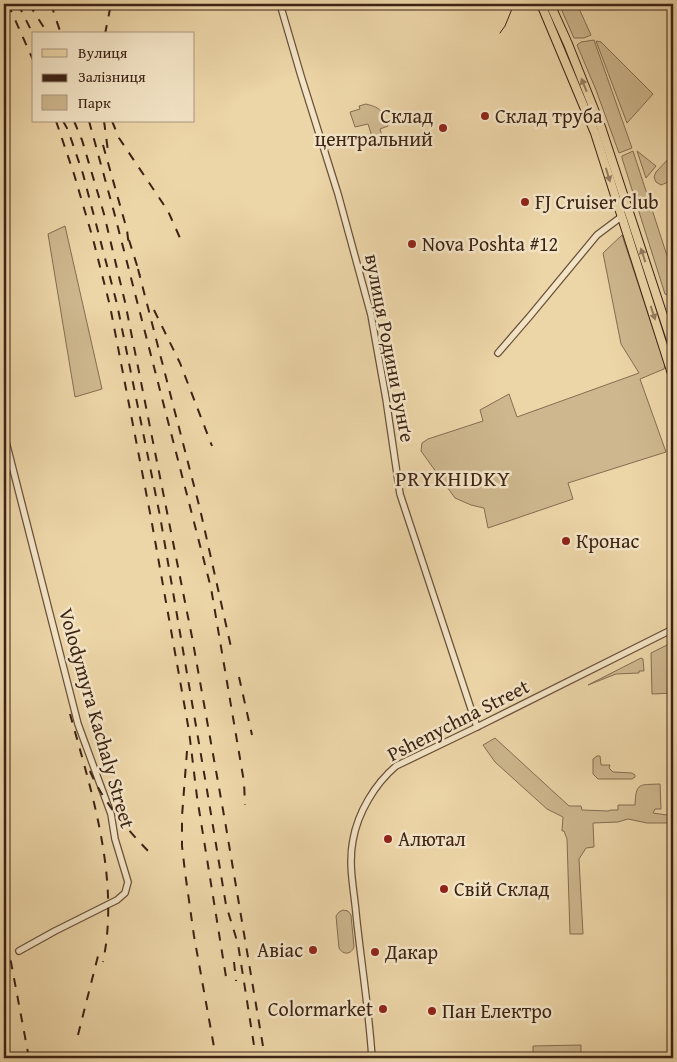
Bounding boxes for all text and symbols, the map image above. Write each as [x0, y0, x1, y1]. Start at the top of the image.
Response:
legend [32, 32, 195, 122]
text: Вулиця [78, 42, 128, 63]
text: Залізниця [78, 66, 146, 87]
one-way arrow [580, 77, 588, 92]
text: Парк [78, 92, 111, 113]
place label: Склад центральний [315, 101, 433, 153]
place label: Склад труба [495, 101, 603, 130]
marker: Склад труба [479, 110, 491, 122]
marker: Склад центральний [437, 122, 449, 134]
one-way arrow [605, 167, 613, 182]
place label: FJ Cruiser Club [535, 187, 659, 216]
marker: FJ Cruiser Club [519, 196, 531, 208]
place label: Nova Poshta #12 [422, 229, 558, 258]
marker: Nova Poshta #12 [406, 238, 418, 250]
one-way arrow [639, 247, 647, 262]
street label: вулиця Родини Бунґе [358, 251, 423, 445]
one-way arrow [649, 306, 657, 321]
district label: PRYKHIDKY [395, 463, 511, 494]
place label: Кронас [576, 526, 639, 555]
marker: Кронас [560, 535, 572, 547]
street label: Volodymyra Kachaly Street [52, 604, 143, 831]
street label: Pshenychna Street [382, 671, 534, 768]
place label: Алютал [398, 824, 466, 853]
marker: Алютал [382, 833, 394, 845]
place label: Свій Склад [454, 874, 549, 903]
marker: Свій Склад [438, 883, 450, 895]
place label: Авіас [257, 935, 303, 964]
place label: Дакар [384, 937, 438, 966]
marker: Авіас [307, 944, 319, 956]
marker: Дакар [369, 946, 381, 958]
place label: Colormarket [268, 994, 373, 1023]
place label: Пан Електро [442, 996, 552, 1025]
marker: Colormarket [377, 1003, 389, 1015]
marker: Пан Електро [426, 1005, 438, 1017]

